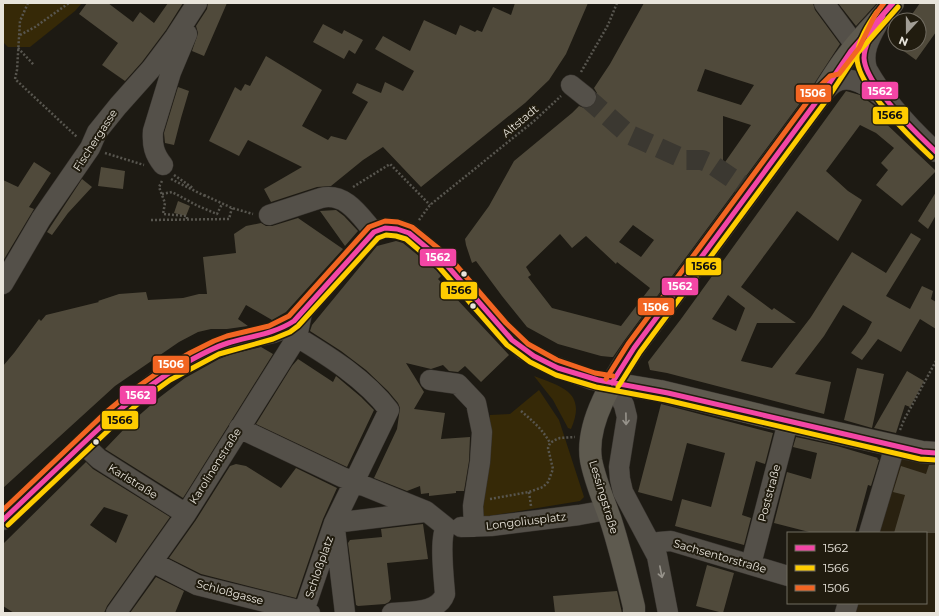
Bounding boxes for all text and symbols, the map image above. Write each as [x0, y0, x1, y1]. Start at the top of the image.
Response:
north arrow [887, 12, 927, 52]
text: N [897, 33, 910, 49]
line badge: 1562 [861, 81, 899, 100]
line badge: 1506 [795, 84, 832, 103]
text: 1562 [868, 84, 893, 98]
text: 1506 [800, 86, 826, 100]
street label: Altstadt [499, 101, 541, 140]
street label: Fischergasse [70, 106, 120, 174]
line badge: 1566 [872, 106, 909, 125]
text: 1566 [878, 108, 902, 122]
line badge: 1562 [419, 248, 457, 267]
text: 1562 [426, 250, 451, 264]
line badge: 1566 [685, 257, 722, 276]
text: 1566 [692, 259, 716, 273]
unlabelled marker [459, 269, 469, 279]
line badge: 1562 [661, 277, 699, 296]
text: 1562 [668, 279, 693, 293]
line badge: 1566 [440, 281, 478, 300]
text: 1566 [447, 283, 471, 297]
line badge: 1506 [637, 297, 675, 316]
text: 1506 [643, 300, 669, 314]
unlabelled marker [468, 301, 478, 311]
line badge: 1506 [152, 355, 190, 374]
text: 1506 [158, 357, 184, 371]
line badge: 1562 [119, 385, 157, 405]
text: 1562 [126, 388, 151, 402]
line badge: 1566 [101, 410, 139, 430]
one-way arrow [622, 412, 630, 425]
text: 1566 [108, 413, 132, 427]
street label: Karolinenstraße [186, 425, 244, 507]
unlabelled marker [91, 437, 101, 447]
street label: Lessingstraße [586, 459, 622, 536]
street label: Karlstraße [106, 460, 161, 502]
street label: Poststraße [755, 462, 783, 523]
street label: Longoliusplatz [485, 509, 567, 533]
legend [787, 532, 927, 604]
street label: Schloßplatz [302, 534, 336, 600]
street label: Sachsentorstraße [672, 536, 768, 576]
text: 1562 [823, 540, 848, 555]
text: 1566 [823, 560, 849, 575]
one-way arrow [657, 566, 665, 579]
street label: Schloßgasse [195, 576, 265, 608]
text: 1506 [823, 580, 849, 595]

